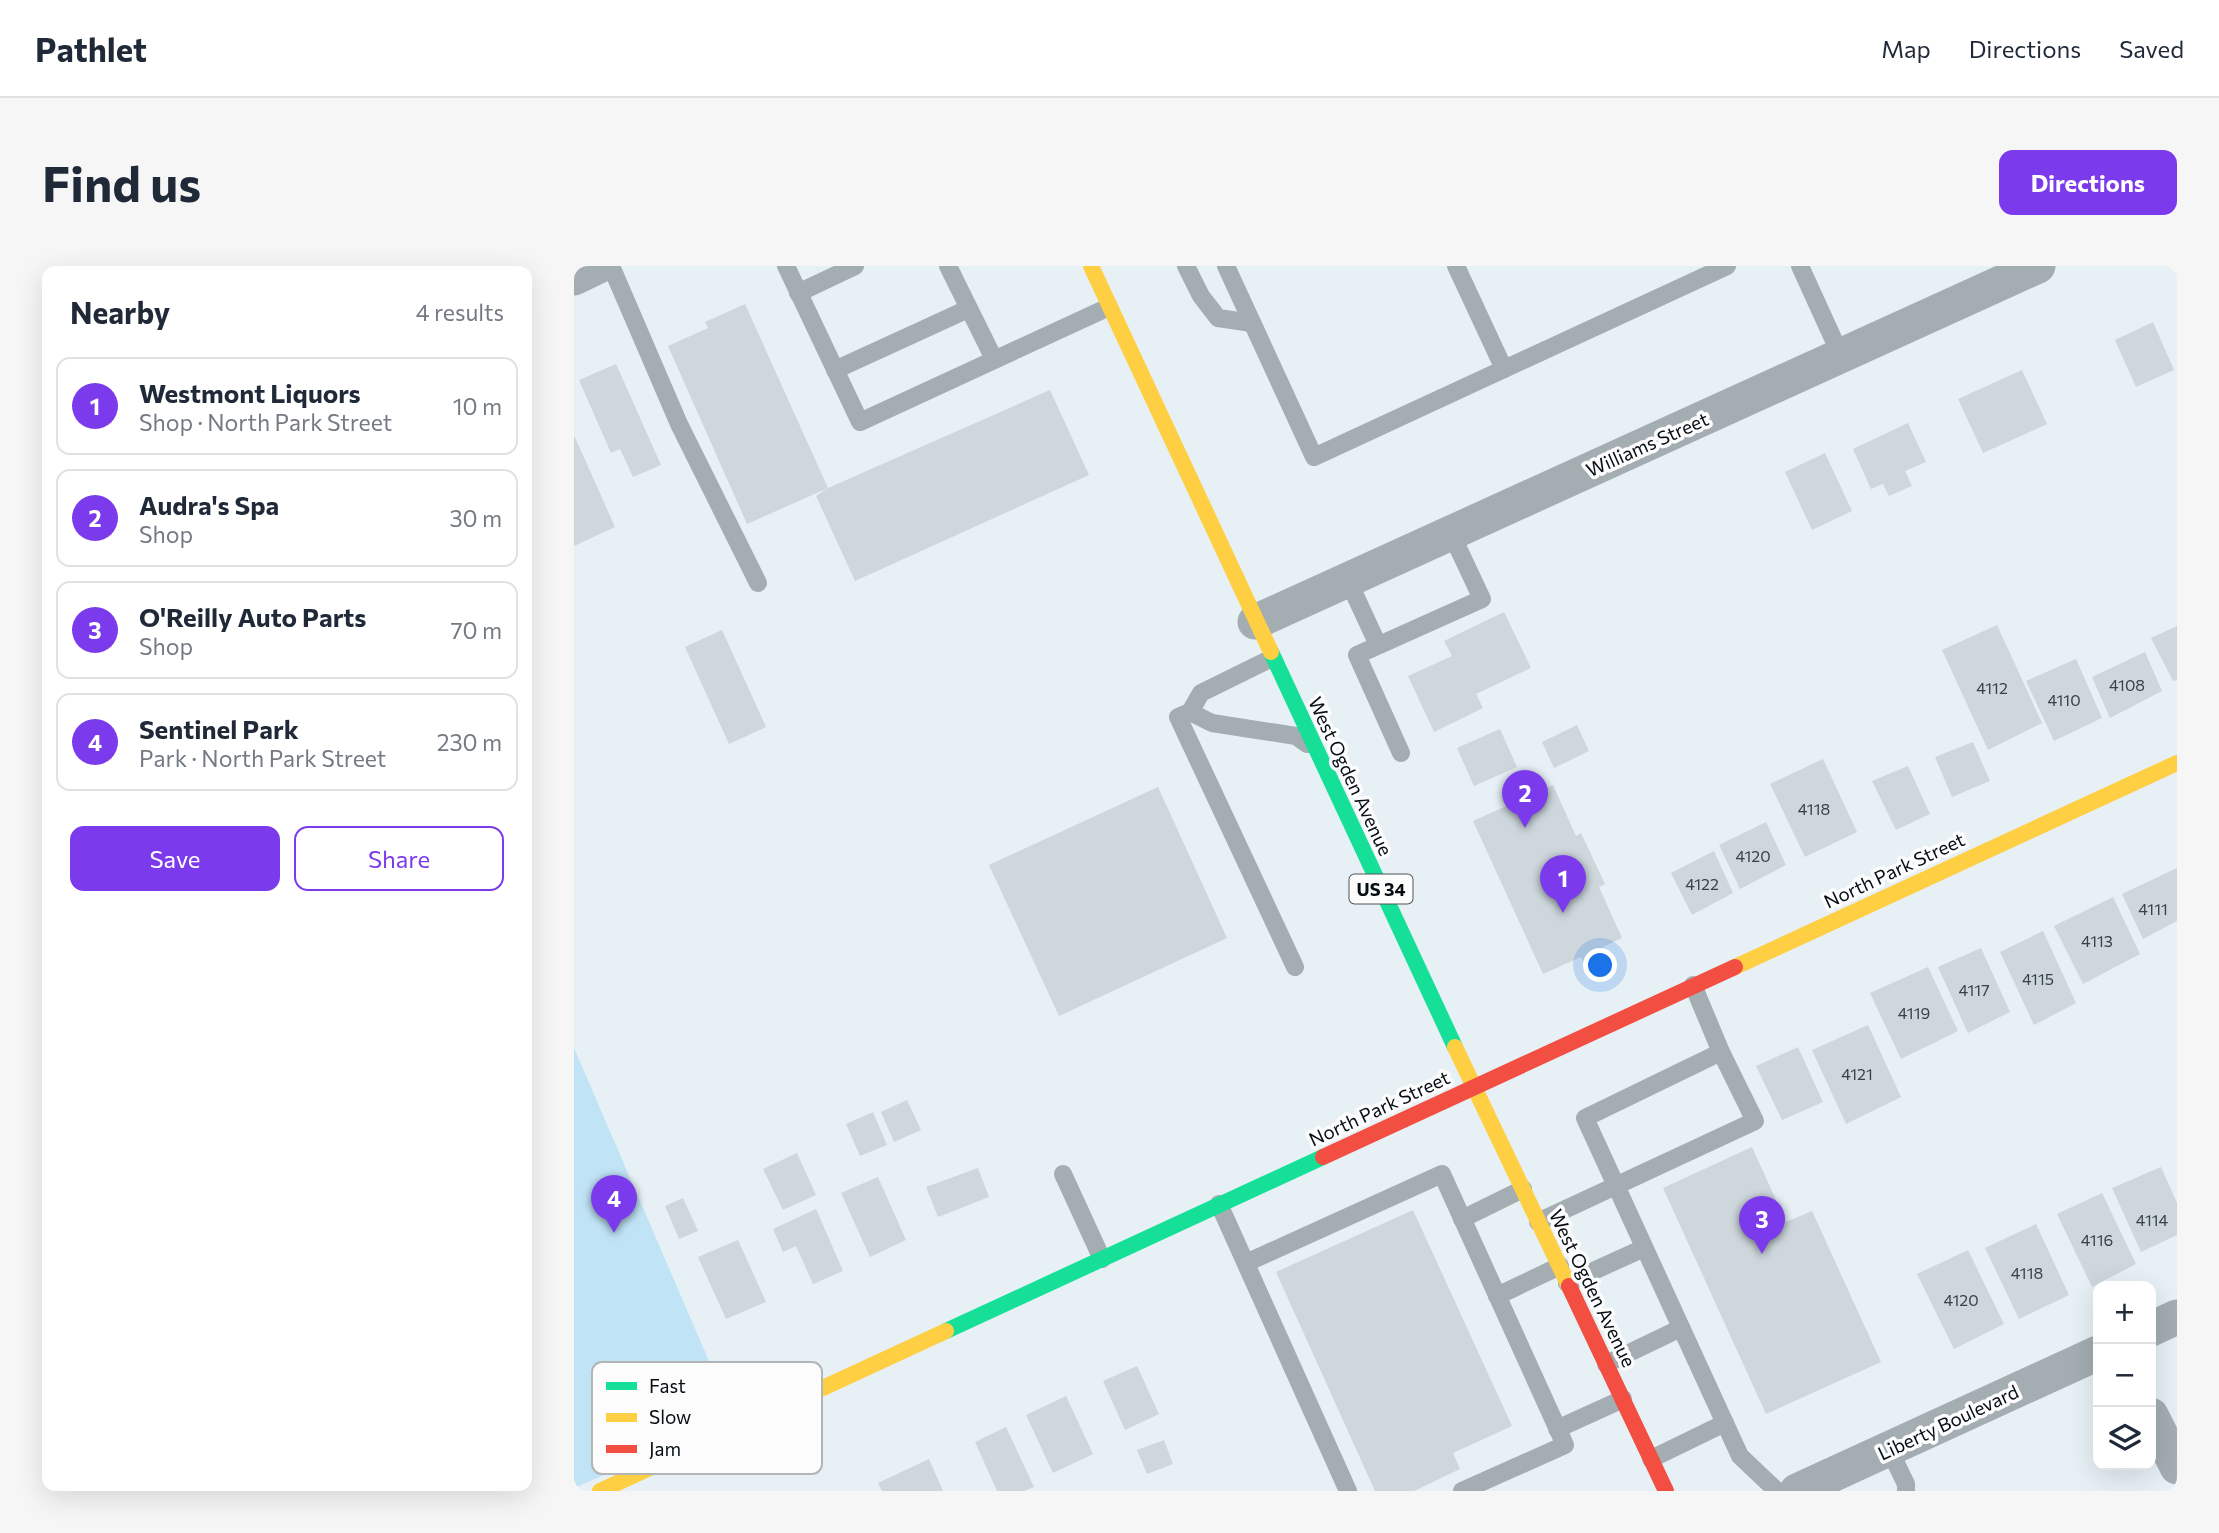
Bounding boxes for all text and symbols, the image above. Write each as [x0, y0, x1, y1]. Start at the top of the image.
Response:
text: Pathlet [35, 28, 147, 69]
text: Map [1881, 34, 1931, 63]
text: Directions [1969, 34, 2081, 63]
text: Saved [2119, 34, 2184, 63]
button: Directions [1999, 150, 2177, 215]
text: Find us [42, 152, 201, 212]
text: Nearby [70, 293, 170, 330]
text: 4 results [416, 298, 504, 326]
text: Westmont Liquors [139, 377, 361, 408]
text: 1 [90, 392, 100, 420]
text: 10 m [453, 392, 502, 420]
street label: Williams Street [1582, 407, 1712, 481]
text: Shop · North Park Street [139, 408, 392, 436]
text: Audra's Spa [139, 489, 279, 520]
text: 2 [88, 504, 102, 532]
text: 30 m [449, 504, 502, 532]
text: Shop [139, 520, 193, 548]
text: O'Reilly Auto Parts [139, 601, 366, 632]
text: 3 [88, 616, 102, 644]
text: 70 m [450, 616, 502, 644]
text: Shop [139, 632, 193, 660]
house number: 4108 [2109, 675, 2145, 694]
house number: 4112 [1976, 678, 2008, 697]
house number: 4110 [2047, 690, 2081, 709]
street label: West Ogden Avenue [1304, 693, 1398, 859]
text: Sentinel Park [139, 713, 299, 744]
text: 4 [88, 728, 102, 756]
text: 230 m [437, 728, 502, 756]
text: Park · North Park Street [139, 744, 386, 772]
pin: 2 [1502, 770, 1548, 828]
house number: 4118 [1798, 799, 1830, 818]
button: Save [70, 826, 280, 891]
button: Share [294, 826, 504, 891]
street label: North Park Street [1820, 827, 1968, 913]
house number: 4120 [1735, 846, 1771, 865]
pin: 1 [1540, 855, 1586, 913]
road number: US 34 [1350, 874, 1412, 904]
house number: 4122 [1685, 874, 1719, 893]
house number: 4111 [2138, 899, 2168, 918]
house number: 4113 [2081, 931, 2113, 950]
your location [1583, 948, 1617, 982]
house number: 4115 [2022, 969, 2054, 988]
house number: 4117 [1958, 980, 1990, 999]
house number: 4119 [1898, 1003, 1930, 1022]
house number: 4121 [1841, 1064, 1873, 1083]
street label: North Park Street [1305, 1065, 1453, 1151]
pin: 4 [591, 1175, 637, 1233]
pin: 3 [1739, 1196, 1785, 1254]
street label: West Ogden Avenue [1545, 1205, 1641, 1371]
house number: 4114 [2136, 1210, 2169, 1229]
house number: 4116 [2081, 1230, 2113, 1249]
house number: 4118 [2011, 1263, 2043, 1282]
map controls [2093, 1281, 2156, 1470]
button: + [2093, 1281, 2156, 1344]
house number: 4120 [1943, 1290, 1979, 1309]
button: − [2093, 1344, 2156, 1407]
legend [592, 1362, 822, 1474]
text: Fast [649, 1374, 686, 1397]
street label: Liberty Boulevard [1874, 1379, 2022, 1465]
text: Slow [649, 1405, 691, 1428]
button: layers [2093, 1407, 2156, 1470]
text: Jam [649, 1437, 681, 1460]

